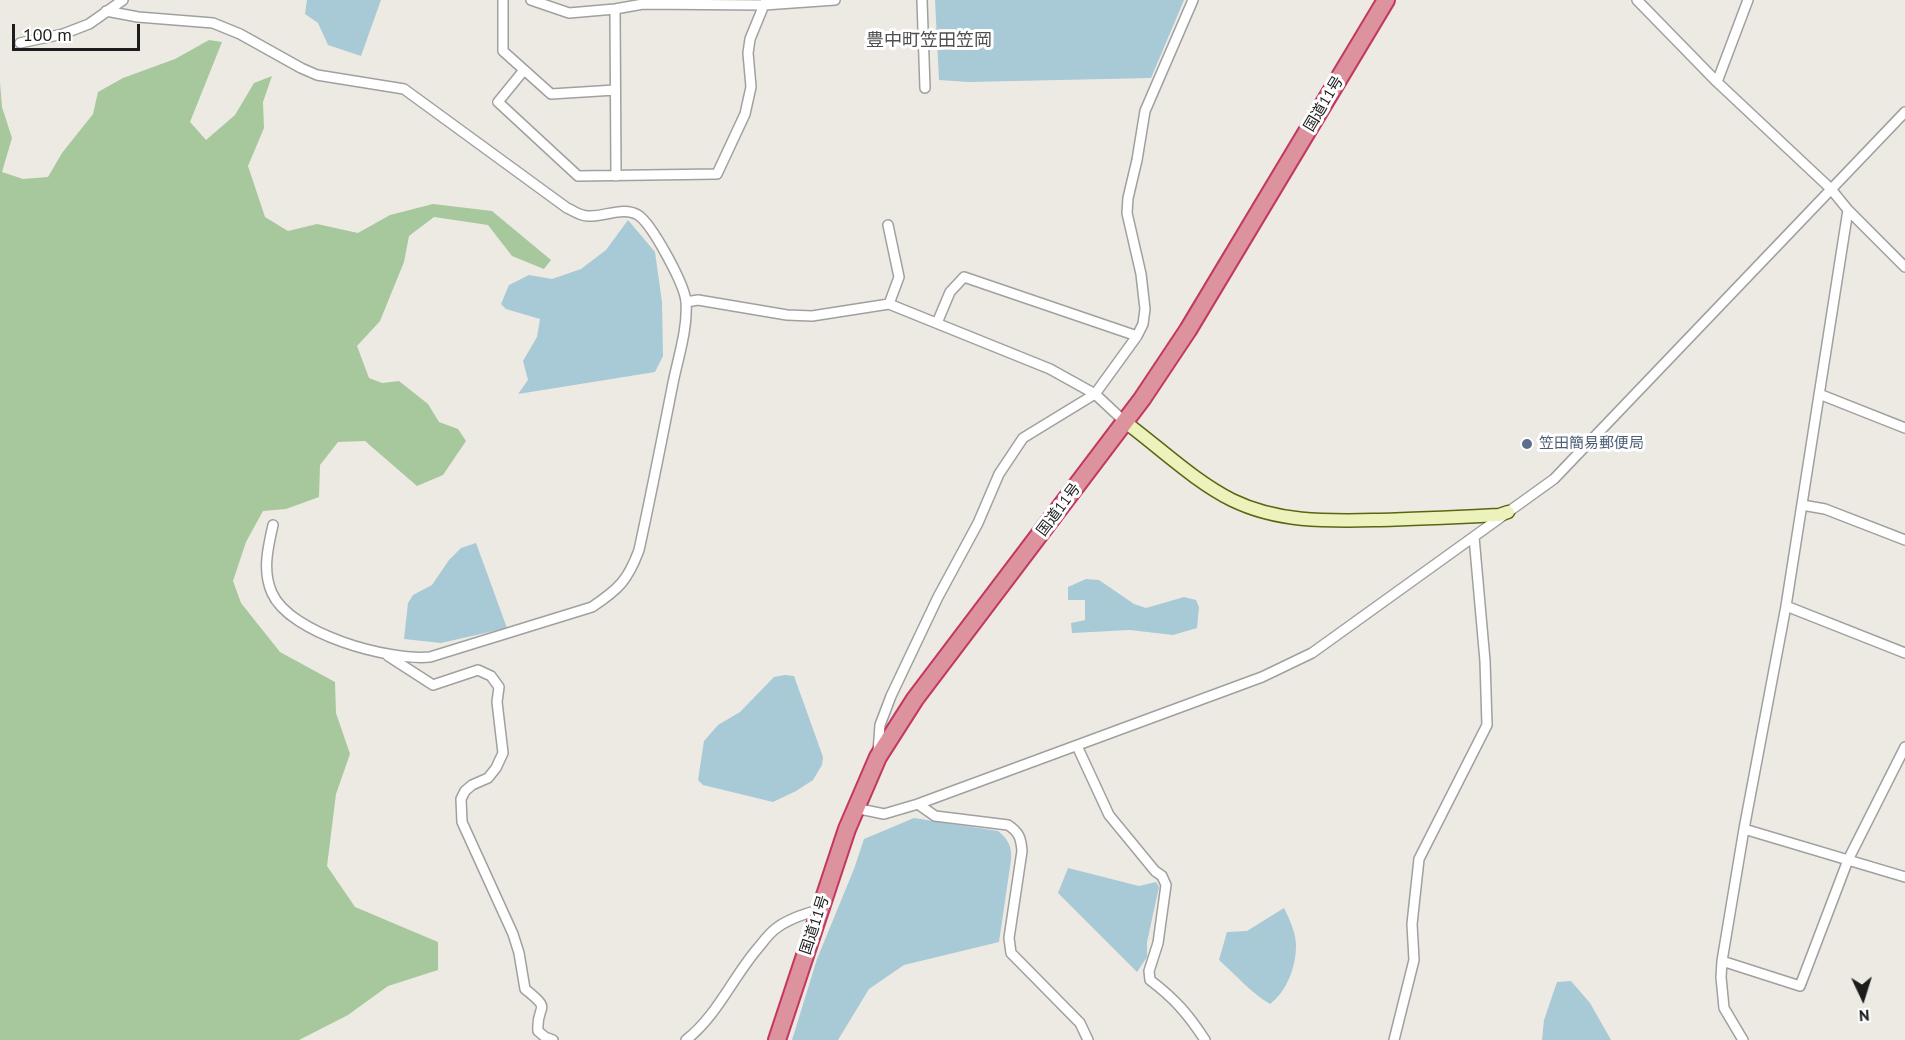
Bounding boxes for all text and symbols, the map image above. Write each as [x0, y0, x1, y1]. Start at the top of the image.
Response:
scale bar [15, 12, 142, 50]
text: 100 m [23, 23, 72, 46]
district label: 豊中町笠田笠岡 [866, 30, 992, 52]
street label: 国道11号 [1300, 73, 1348, 135]
place label: 笠田簡易郵便局 [1539, 435, 1644, 453]
marker: 笠田簡易郵便局 [1520, 437, 1534, 451]
street label: 国道11号 [1033, 480, 1085, 540]
street label: 国道11号 [797, 893, 833, 957]
north arrow [1833, 968, 1893, 1028]
text: N [1858, 1006, 1870, 1026]

